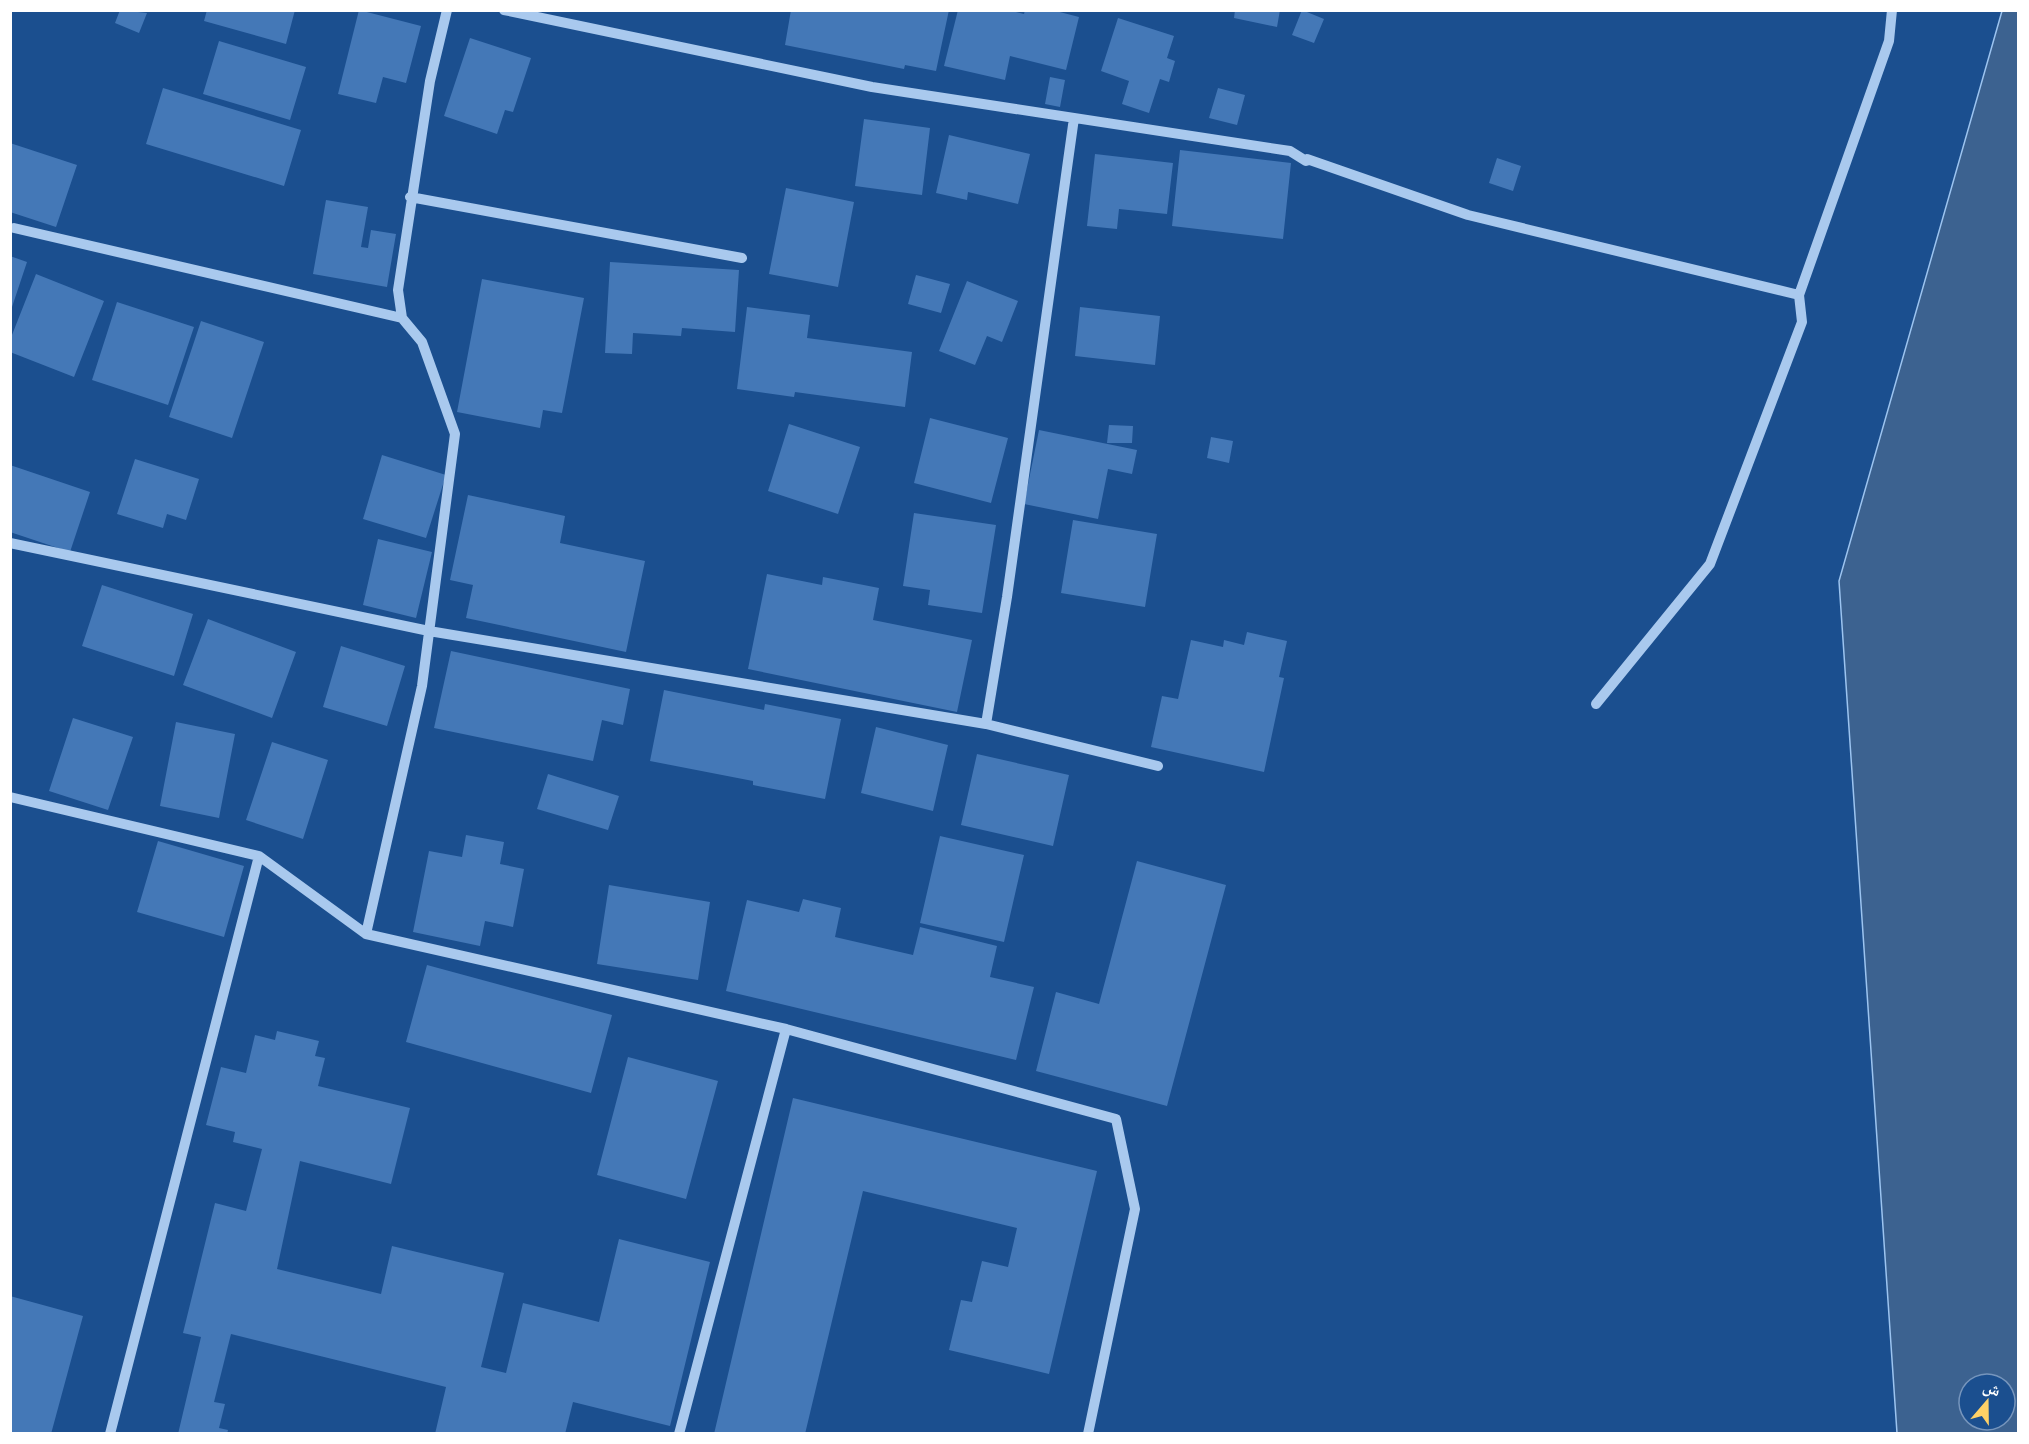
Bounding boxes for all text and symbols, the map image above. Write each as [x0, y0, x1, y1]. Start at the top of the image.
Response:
north arrow [1957, 1372, 2017, 1432]
text: ش [1980, 1376, 2004, 1402]

